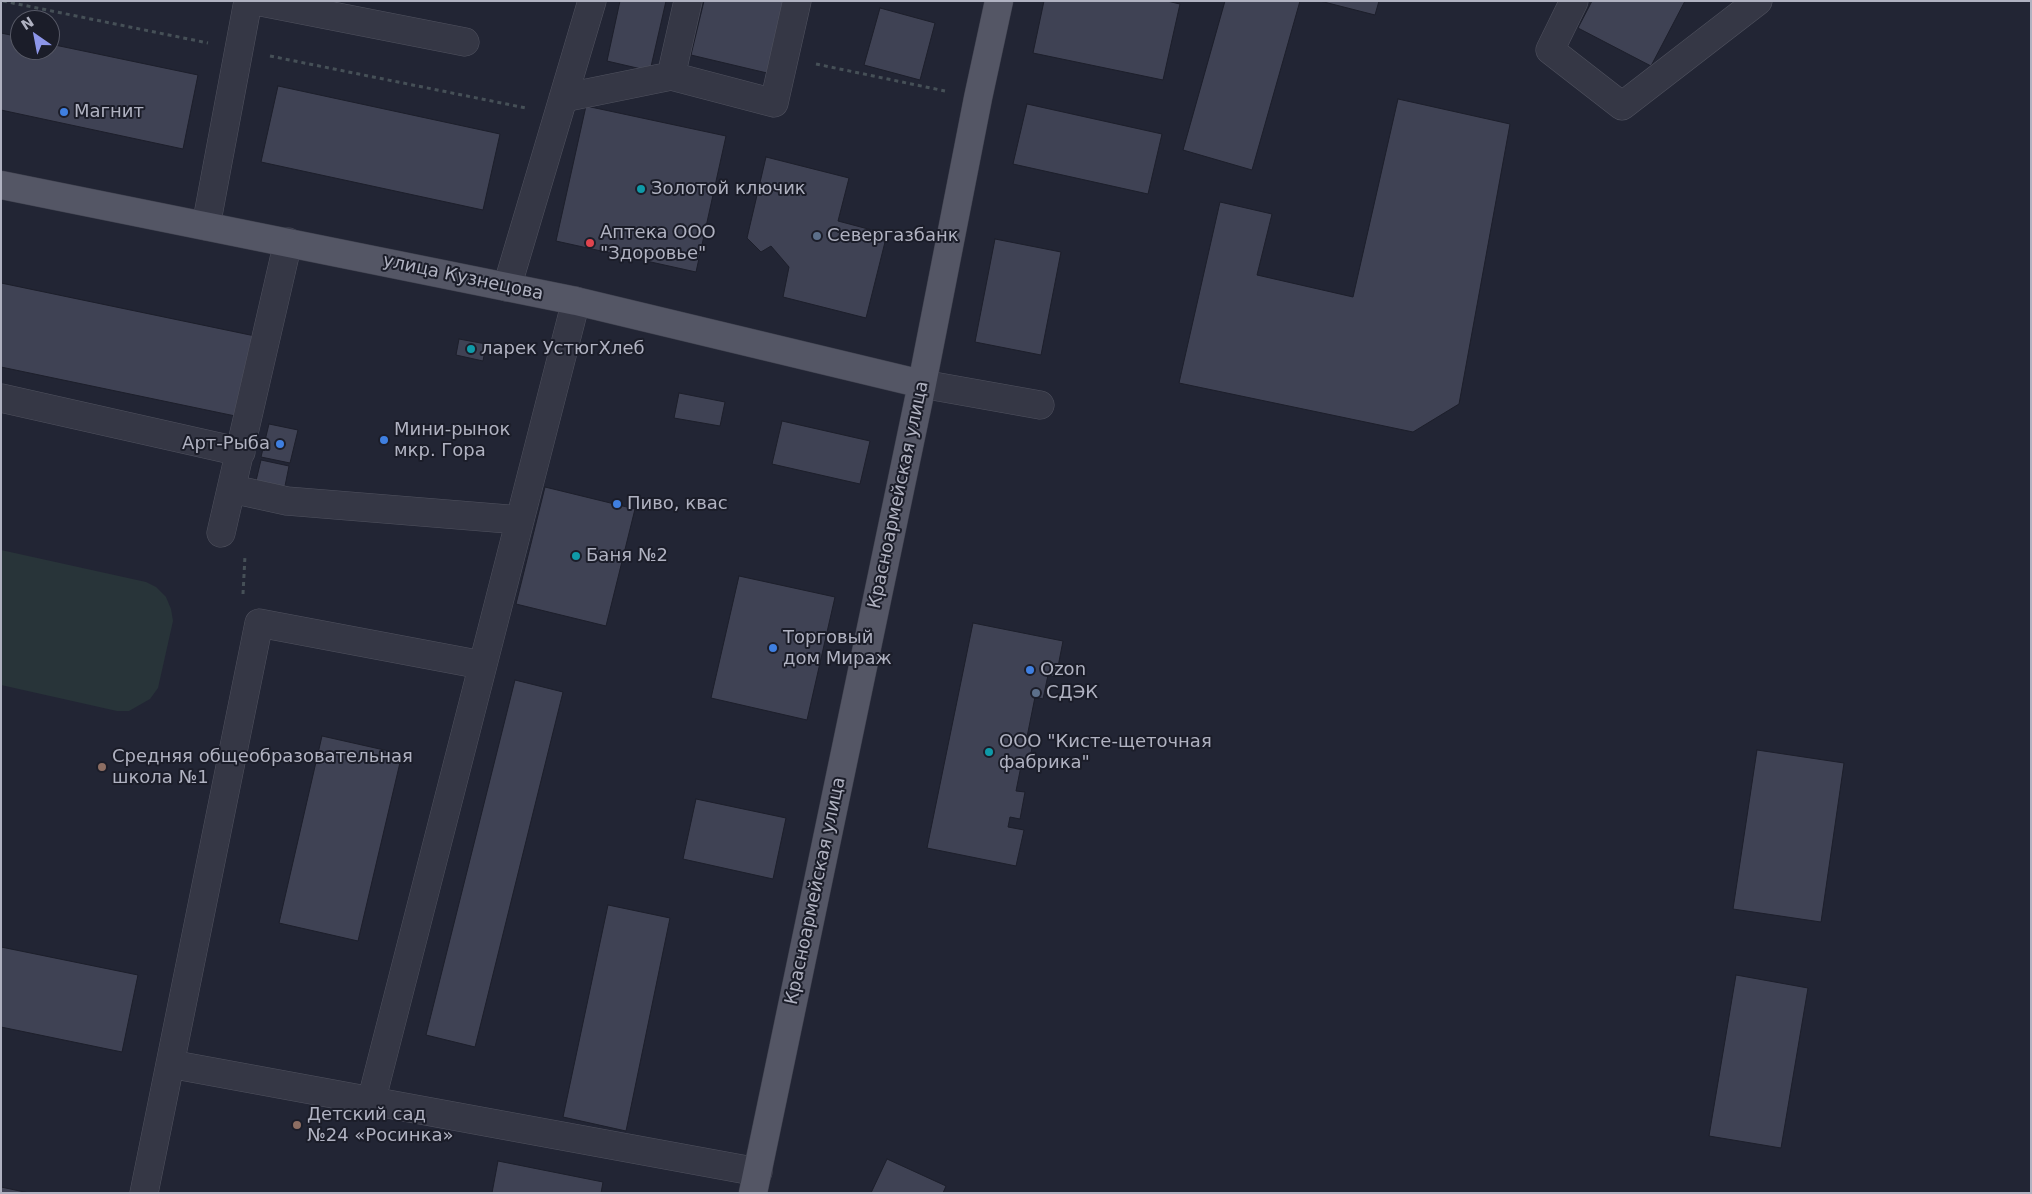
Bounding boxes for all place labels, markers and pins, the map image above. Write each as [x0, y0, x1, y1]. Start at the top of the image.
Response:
place label: Магнит [74, 101, 144, 123]
marker: Магнит [58, 106, 70, 118]
place label: Золотой ключик [651, 178, 806, 200]
marker: Золотой ключик [635, 183, 647, 195]
place label: Аптека ООО "Здоровье" [600, 222, 716, 264]
place label: Севергазбанк [827, 225, 959, 247]
marker: Севергазбанк [811, 230, 823, 242]
marker: Аптека ООО "Здоровье" [584, 237, 596, 249]
place label: ларек УстюгХлеб [481, 338, 645, 360]
marker: ларек УстюгХлеб [465, 343, 477, 355]
place label: Мини-рынок мкр. Гора [394, 419, 510, 462]
place label: Арт-Рыба [182, 433, 270, 455]
marker: Мини-рынок мкр. Гора [378, 434, 390, 446]
marker: Арт-Рыба [274, 438, 286, 450]
place label: Пиво, квас [627, 493, 728, 515]
marker: Пиво, квас [611, 498, 623, 510]
place label: Баня №2 [586, 545, 668, 567]
marker: Баня №2 [570, 550, 582, 562]
place label: Торговый дом Мираж [783, 627, 892, 670]
marker: Торговый дом Мираж [767, 642, 779, 654]
place label: Ozon [1040, 659, 1086, 681]
marker: Ozon [1024, 664, 1036, 676]
place label: СДЭК [1046, 682, 1098, 704]
marker: СДЭК [1030, 687, 1042, 699]
place label: ООО "Кисте-щеточная фабрика" [999, 731, 1212, 774]
place label: Средняя общеобразовательная школа №1 [112, 746, 413, 789]
marker: ООО "Кисте-щеточная фабрика" [983, 746, 995, 758]
marker: Средняя общеобразовательная школа №1 [96, 761, 108, 773]
place label: Детский сад №24 «Росинка» [307, 1104, 454, 1146]
marker: Детский сад №24 «Росинка» [291, 1119, 303, 1131]

